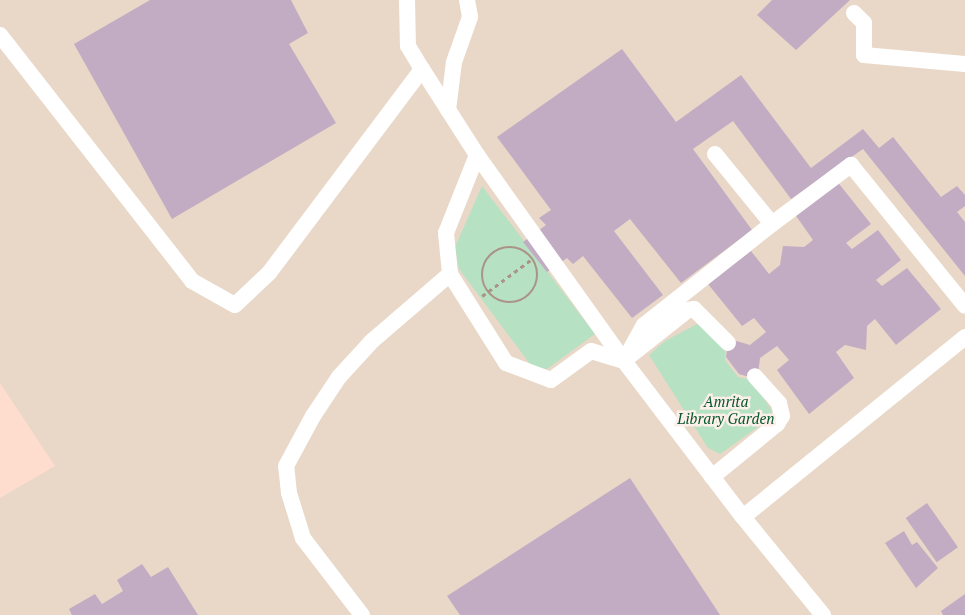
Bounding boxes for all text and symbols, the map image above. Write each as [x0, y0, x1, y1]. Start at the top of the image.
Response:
park label: Amrita Library Garden [677, 392, 775, 427]

